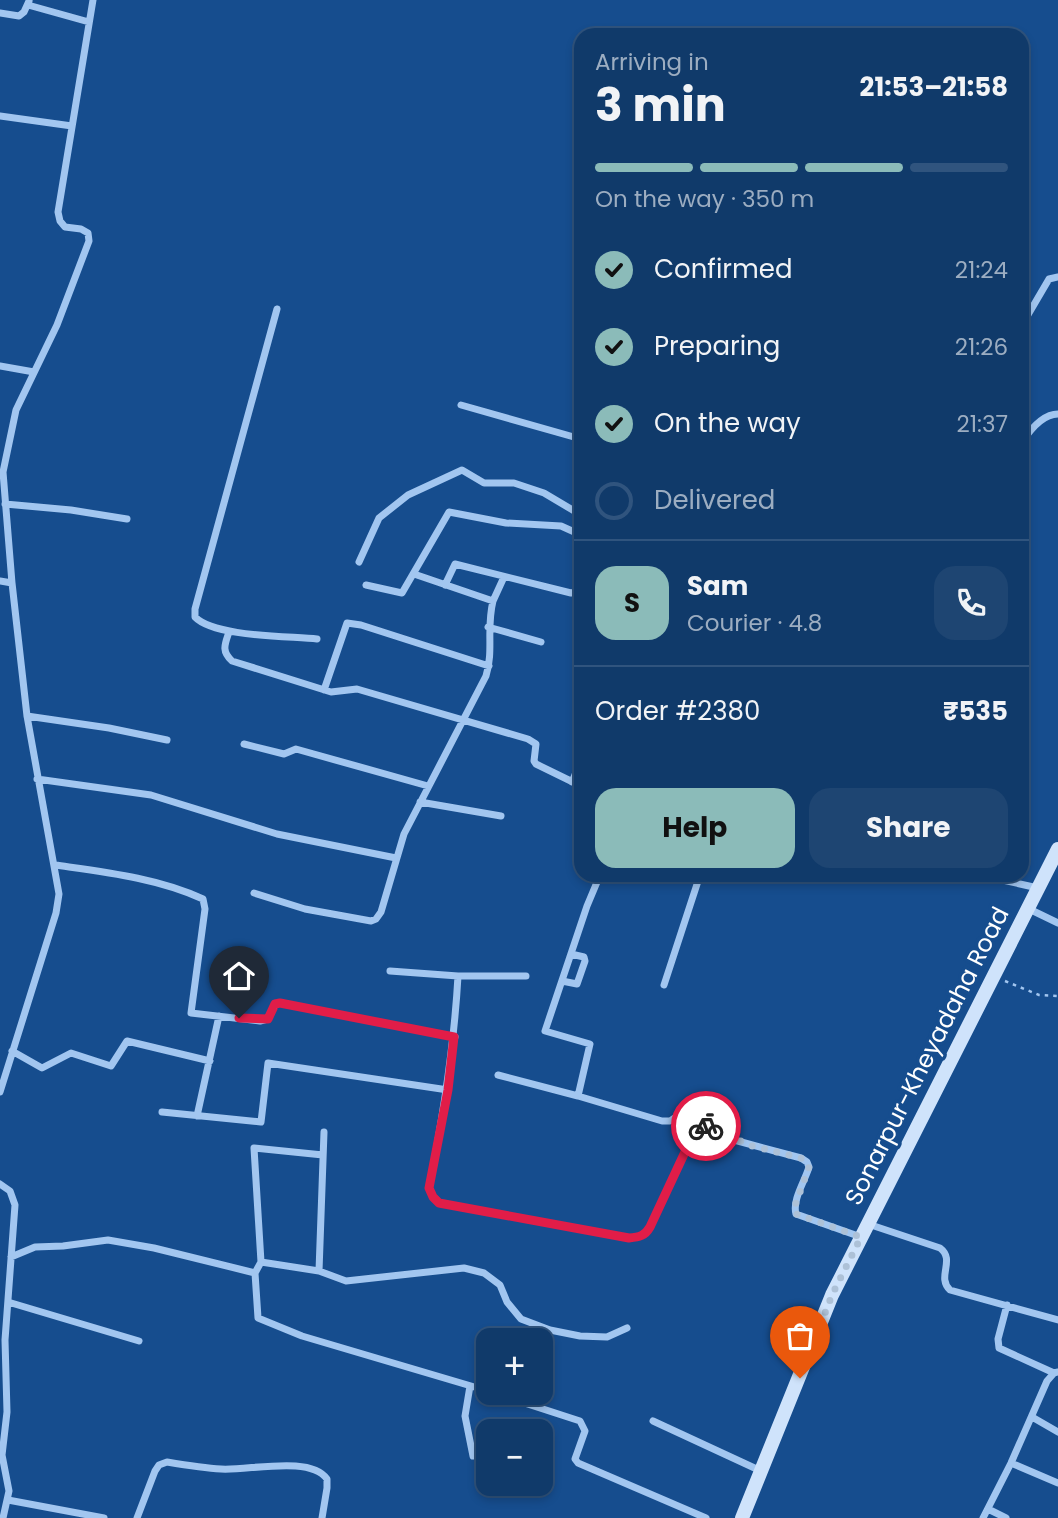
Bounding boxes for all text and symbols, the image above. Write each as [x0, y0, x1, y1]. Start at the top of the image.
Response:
text: Arriving in [595, 46, 709, 78]
text: 21:53–21:58 [860, 69, 1008, 105]
text: 3 min [595, 73, 726, 137]
text: On the way · 350 m [595, 183, 814, 215]
icon: check [595, 251, 633, 289]
text: Confirmed [654, 251, 792, 287]
text: 21:24 [955, 254, 1008, 286]
icon: check [595, 328, 633, 366]
text: Preparing [654, 328, 780, 364]
text: 21:26 [955, 331, 1008, 363]
icon: check [595, 405, 633, 443]
text: On the way [654, 405, 801, 441]
text: 21:37 [956, 408, 1008, 440]
text: Delivered [654, 482, 775, 518]
button: phone [934, 566, 1008, 640]
text: Sam [687, 568, 748, 604]
text: S [624, 585, 640, 621]
text: Courier · 4.8 [687, 607, 822, 639]
text: Order #2380 [595, 693, 760, 729]
text: ₹535 [943, 693, 1008, 729]
button: Help [595, 788, 795, 868]
button: Share [809, 788, 1008, 868]
street label: Sonarpur-Kheyadaha Road [837, 901, 1016, 1211]
pin [209, 946, 269, 1018]
icon: home [220, 957, 258, 995]
courier [671, 1091, 741, 1161]
icon: bike [687, 1107, 725, 1145]
pin [770, 1306, 830, 1378]
icon: bag [781, 1317, 819, 1355]
map controls [476, 1328, 553, 1496]
button: + [476, 1328, 553, 1405]
button: − [476, 1419, 553, 1496]

